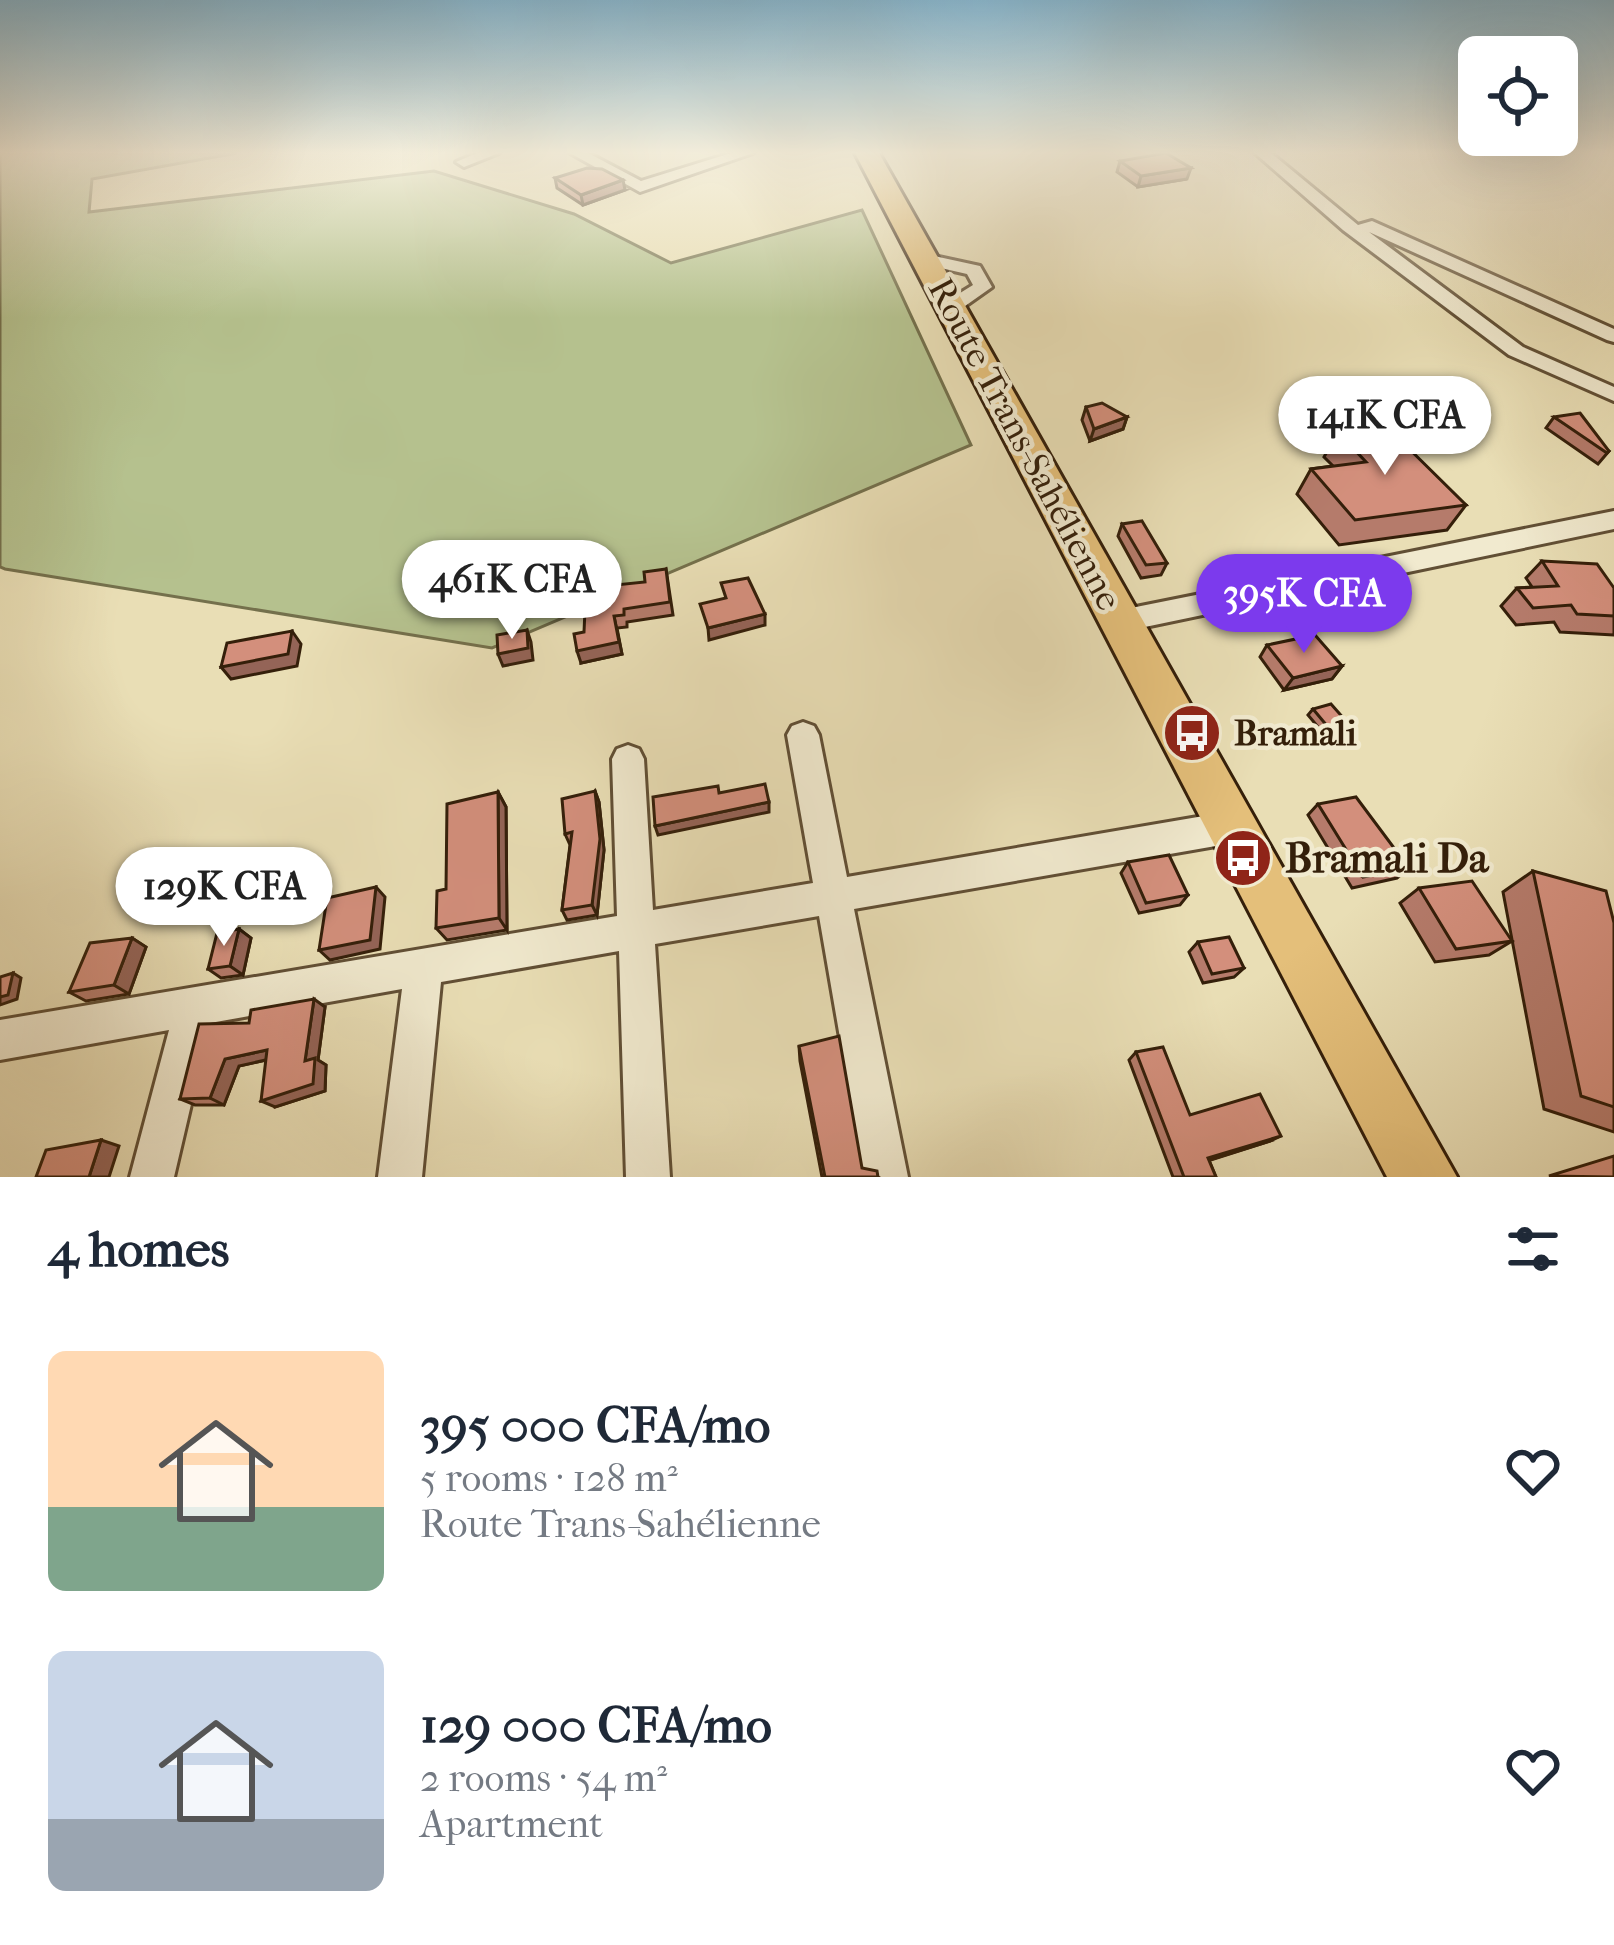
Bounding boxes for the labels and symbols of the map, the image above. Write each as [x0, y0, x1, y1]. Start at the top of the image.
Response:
street label: Route Trans-Sahélienne [920, 271, 1130, 617]
pin: 141K CFA [1261, 376, 1509, 478]
pin: 461K CFA [388, 540, 636, 642]
pin: 395K CFA [1180, 554, 1428, 656]
bus stop icon: Bramali [1161, 702, 1223, 764]
place label: Bramali [1234, 712, 1357, 754]
bus stop icon: Bramali Da [1212, 827, 1274, 889]
place label: Bramali Da [1285, 834, 1490, 883]
pin: 129K CFA [100, 847, 348, 949]

